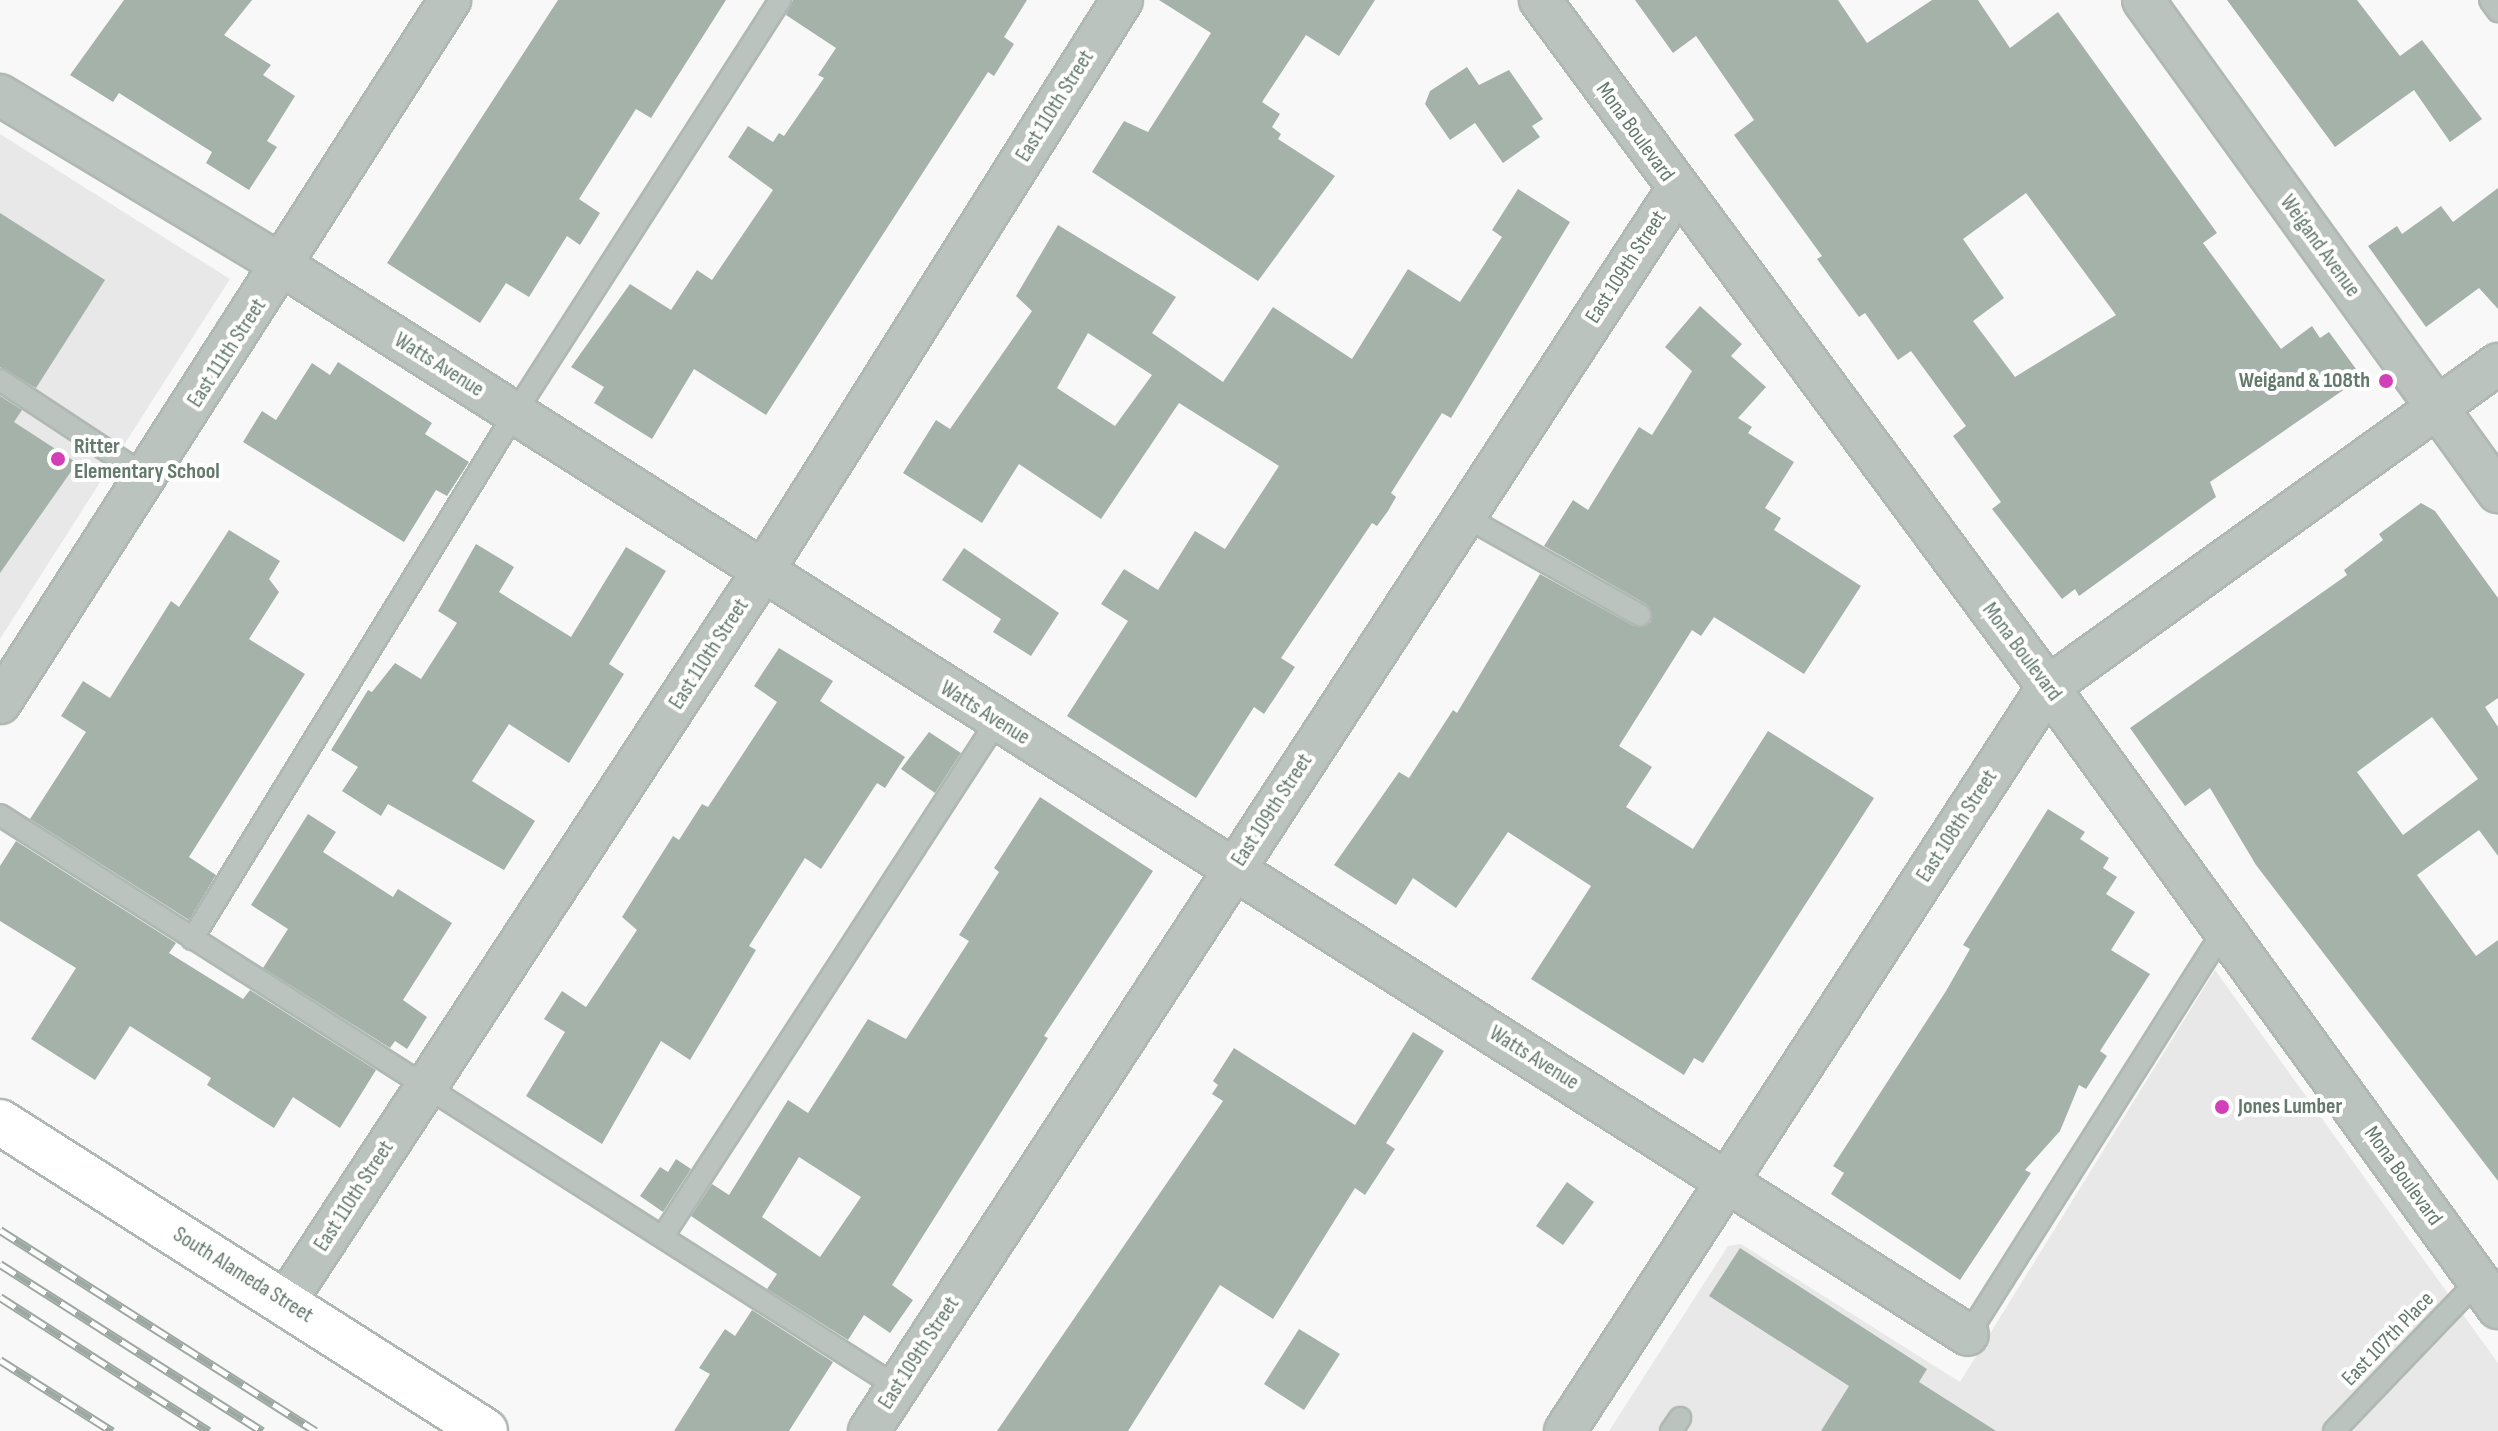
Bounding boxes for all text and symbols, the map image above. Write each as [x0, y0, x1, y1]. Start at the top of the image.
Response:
street label: East 110th Street [1010, 45, 1100, 167]
street label: Mona Boulevard [1590, 77, 1680, 187]
street label: Weigand Avenue [2274, 190, 2366, 302]
street label: East 109th Street [1580, 206, 1672, 328]
street label: East 111th Street [182, 294, 272, 412]
street label: Watts Avenue [389, 327, 489, 403]
place label: Weigand & 108th [2239, 368, 2370, 394]
marker: Weigand & 108th [2377, 372, 2395, 390]
place label: Ritter Elementary School [74, 433, 220, 484]
marker: Ritter Elementary School [49, 450, 67, 468]
street label: East 110th Street [663, 594, 755, 714]
street label: Mona Boulevard [1976, 598, 2068, 706]
street label: Watts Avenue [935, 675, 1035, 751]
street label: East 109th Street [1226, 749, 1318, 871]
street label: East 108th Street [1911, 765, 2003, 887]
street label: Watts Avenue [1484, 1020, 1584, 1096]
place label: Jones Lumber [2238, 1094, 2342, 1120]
marker: Jones Lumber [2213, 1098, 2231, 1116]
street label: Mona Boulevard [2358, 1121, 2448, 1231]
street label: East 110th Street [308, 1136, 400, 1256]
street label: South Alameda Street [168, 1221, 318, 1329]
street label: East 107th Place [2337, 1286, 2439, 1392]
street label: East 109th Street [873, 1292, 965, 1414]

